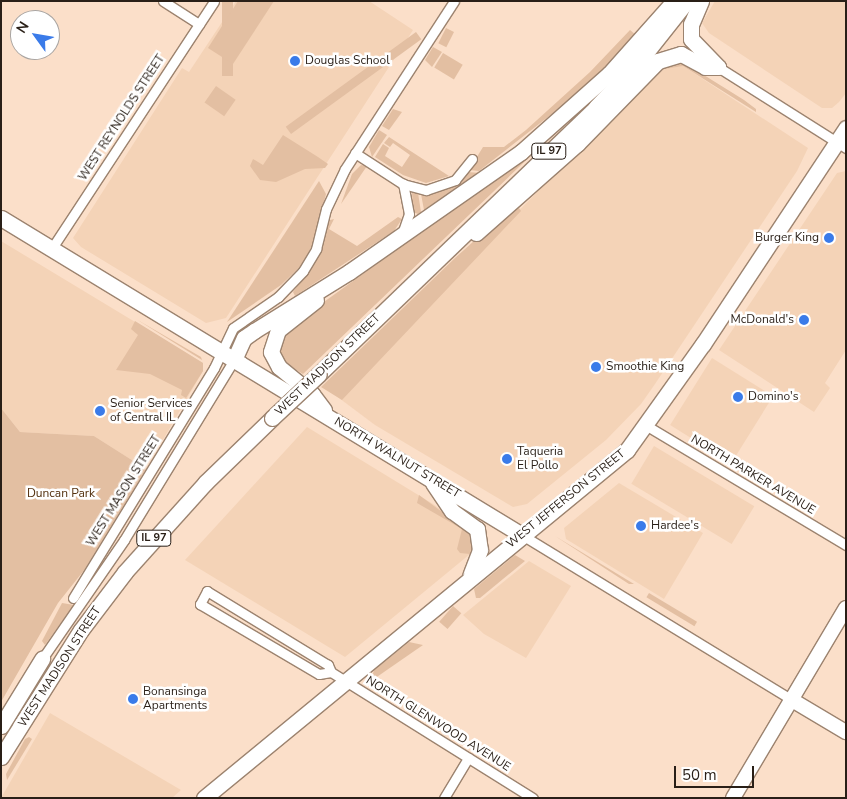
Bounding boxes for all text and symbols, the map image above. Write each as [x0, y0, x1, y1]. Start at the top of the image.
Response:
north arrow [10, 10, 60, 60]
text: N [12, 18, 34, 37]
street label: WEST REYNOLDS STREET [76, 52, 168, 184]
place label: Douglas School [305, 54, 390, 68]
marker: Douglas School [289, 55, 301, 67]
road number: IL 97 [530, 142, 568, 160]
place label: Burger King [755, 231, 819, 245]
marker: Burger King [823, 232, 835, 244]
street label: WEST MADISON STREET [272, 311, 384, 419]
place label: McDonald's [731, 313, 794, 327]
marker: McDonald's [798, 314, 810, 326]
place label: Smoothie King [606, 360, 684, 374]
marker: Smoothie King [590, 361, 602, 373]
place label: Domino's [748, 390, 799, 404]
marker: Domino's [732, 391, 744, 403]
place label: Senior Services of Central IL [110, 397, 192, 425]
marker: Senior Services of Central IL [94, 405, 106, 417]
street label: NORTH WALNUT STREET [331, 415, 463, 501]
street label: NORTH PARKER AVENUE [688, 432, 818, 518]
street label: WEST MASON STREET [84, 433, 164, 549]
place label: Taqueria El Pollo [517, 445, 563, 473]
street label: WEST JEFFERSON STREET [504, 447, 628, 551]
marker: Taqueria El Pollo [501, 453, 513, 465]
park label: Duncan Park [27, 487, 95, 501]
place label: Hardee's [651, 519, 699, 533]
marker: Hardee's [635, 520, 647, 532]
road number: IL 97 [135, 530, 173, 546]
street label: WEST MADISON STREET [16, 604, 104, 730]
street label: NORTH GLENWOOD AVENUE [363, 673, 513, 775]
place label: Bonansinga Apartments [143, 685, 207, 713]
marker: Bonansinga Apartments [127, 693, 139, 705]
scale bar [677, 756, 757, 788]
text: 50 m [682, 765, 717, 785]

